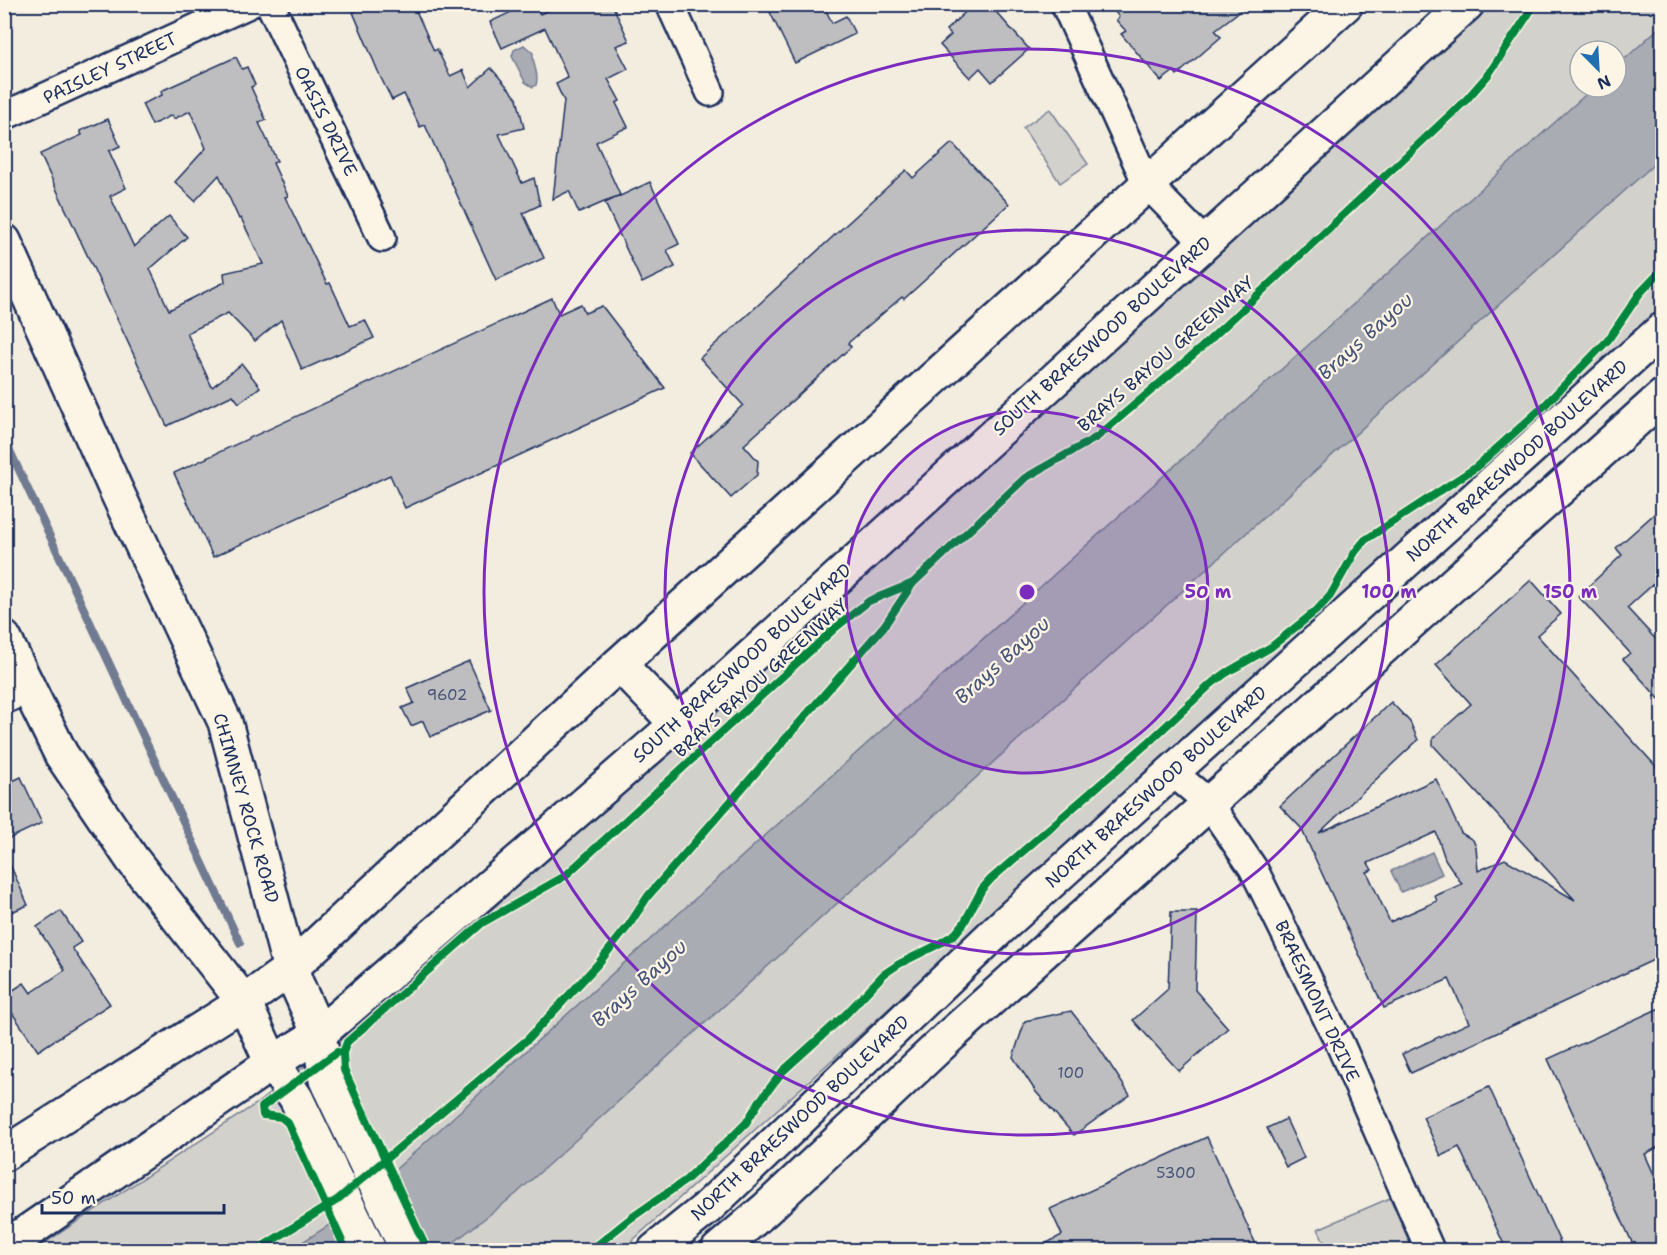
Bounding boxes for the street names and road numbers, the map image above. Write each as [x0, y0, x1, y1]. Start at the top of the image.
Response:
street label: PAISLEY STREET [39, 26, 181, 110]
street label: OASIS DRIVE [289, 62, 363, 180]
street label: SOUTH BRAESWOOD BOULEVARD [987, 231, 1217, 441]
street label: BRAYS BAYOU GREENWAY [1072, 270, 1260, 438]
street label: NORTH BRAESWOOD BOULEVARD [1401, 355, 1633, 567]
street label: SOUTH BRAESWOOD BOULEVARD [627, 558, 857, 768]
street label: BRAYS BAYOU GREENWAY [669, 593, 853, 763]
street label: NORTH BRAESWOOD BOULEVARD [1040, 681, 1272, 893]
street label: CHIMNEY ROCK ROAD [207, 710, 285, 906]
street label: BRAESMONT DRIVE [1269, 916, 1365, 1086]
street label: NORTH BRAESWOOD BOULEVARD [685, 1010, 915, 1226]

